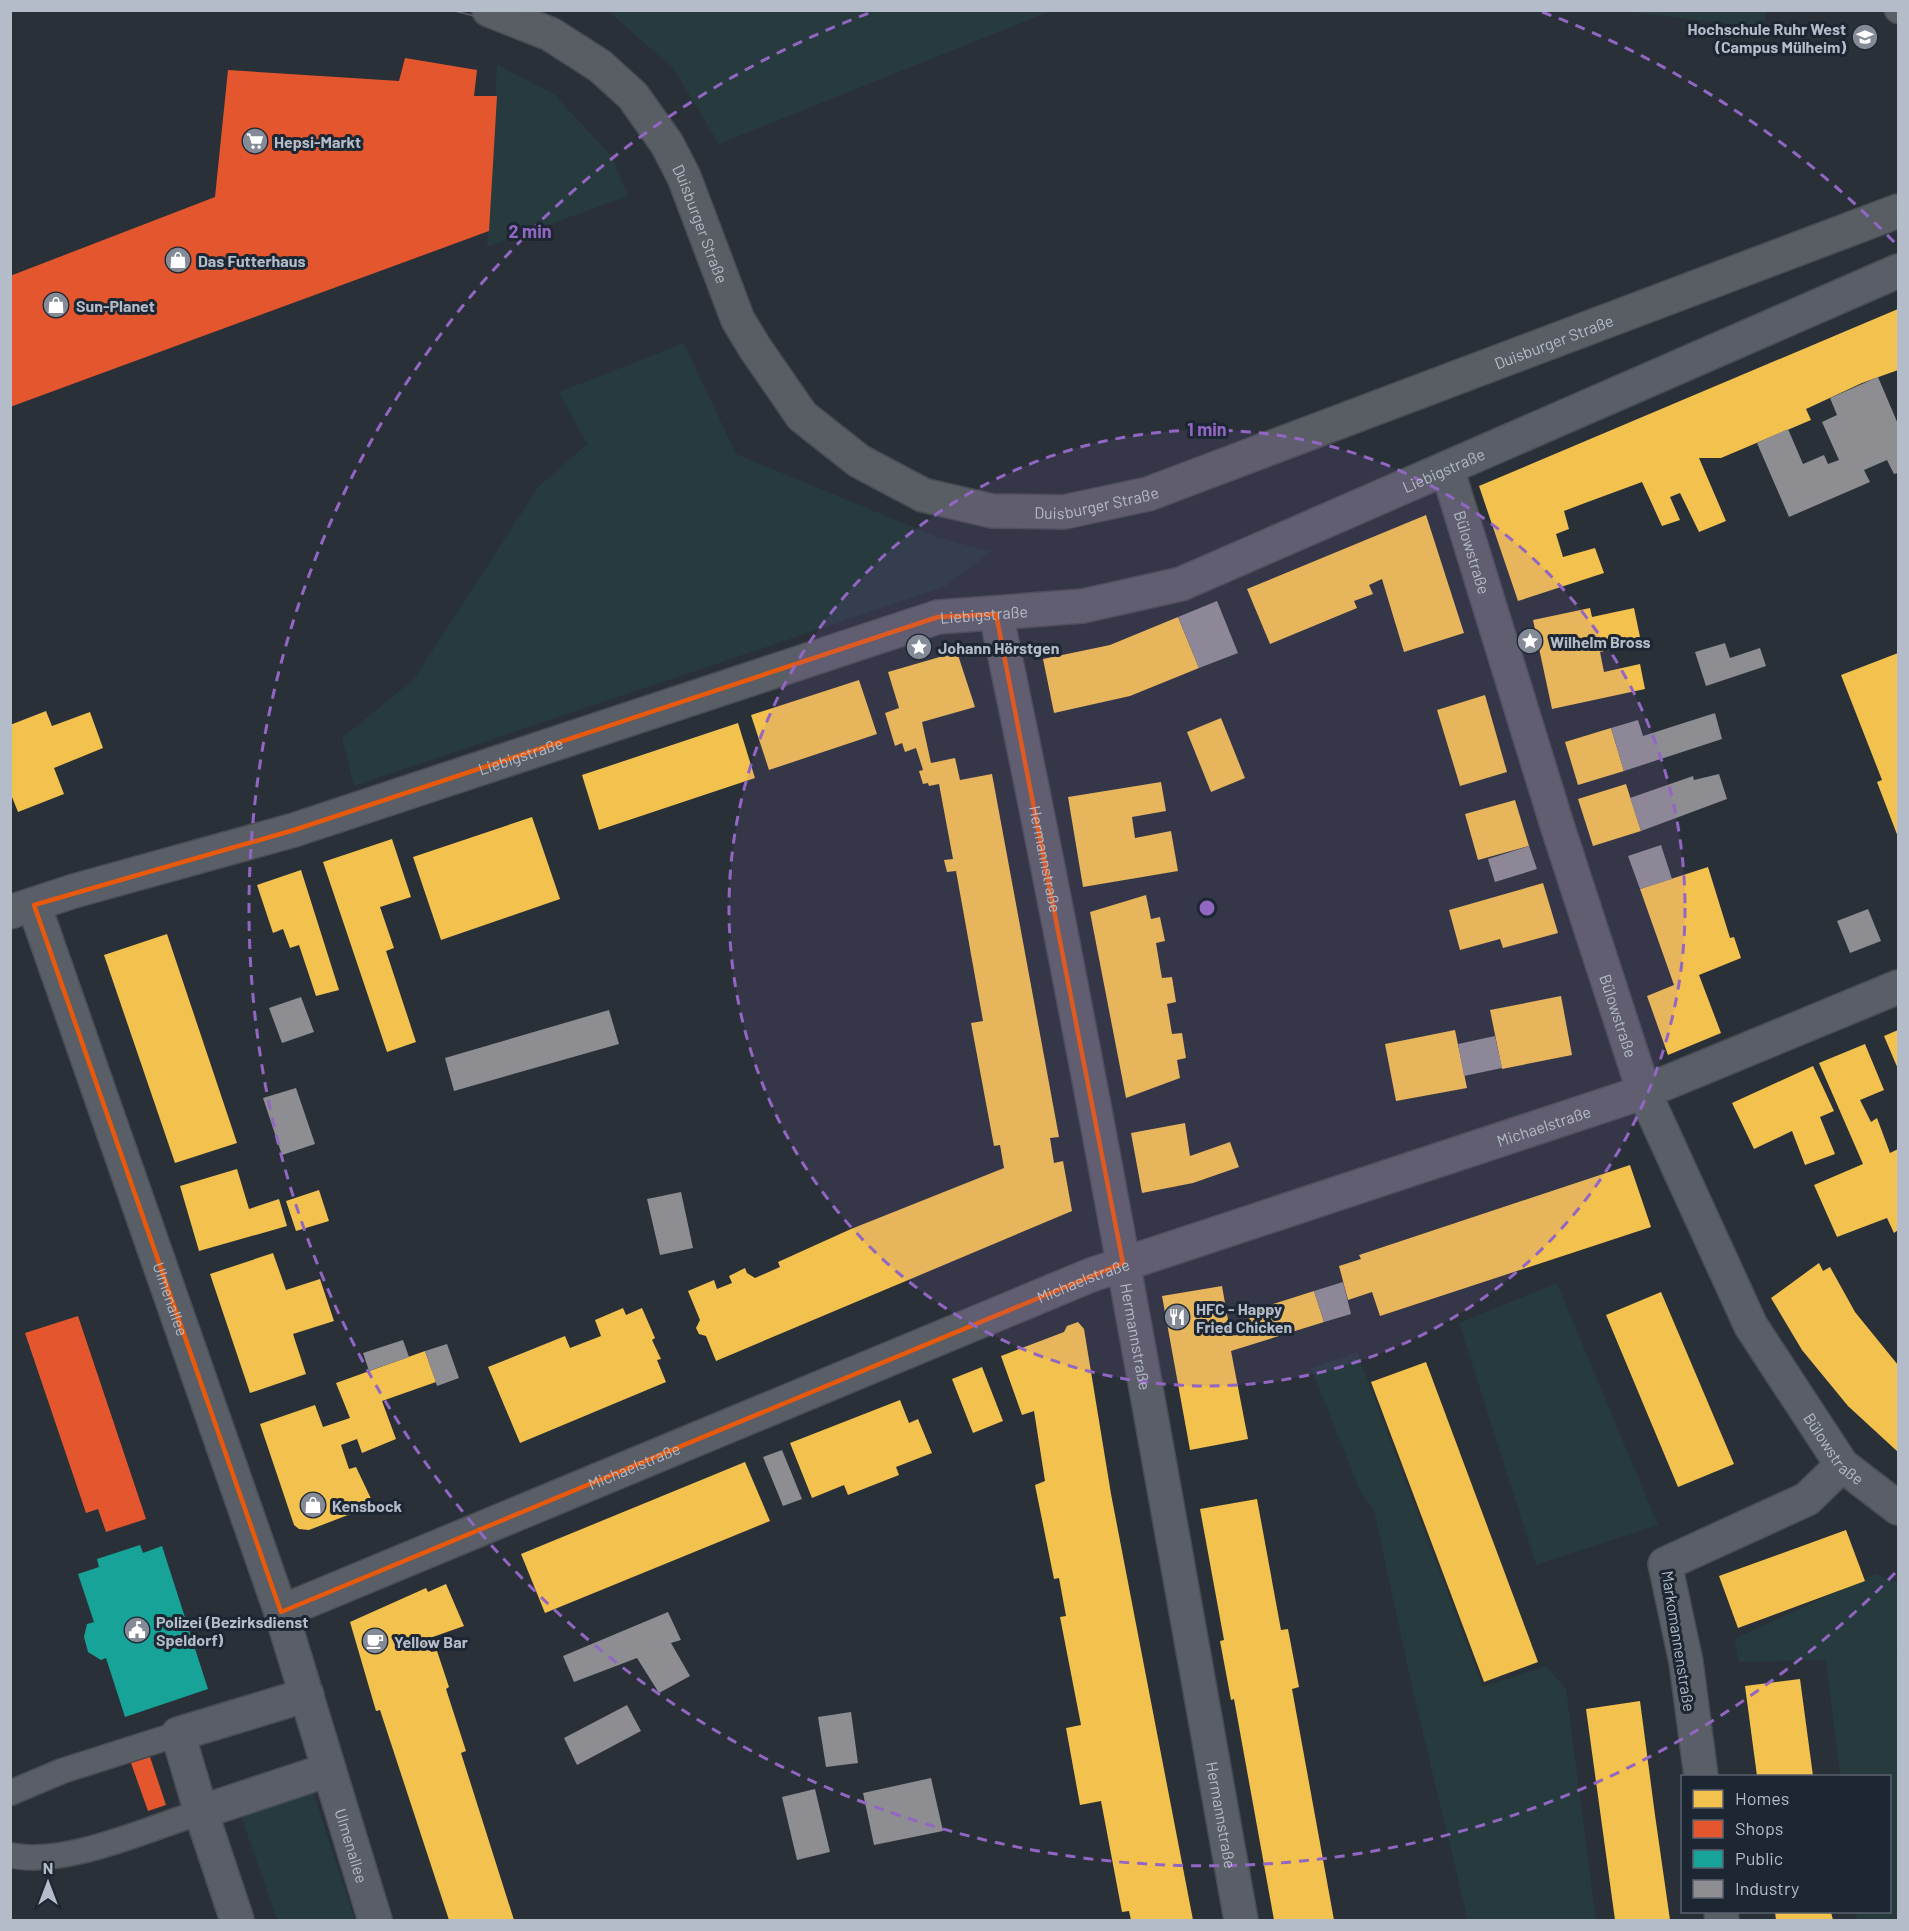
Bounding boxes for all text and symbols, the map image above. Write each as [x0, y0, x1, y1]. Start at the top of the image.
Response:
place label: Hochschule Ruhr West (Campus Mülheim) [1687, 19, 1846, 56]
school or university icon: Hochschule Ruhr West (Campus Mülheim) [1850, 22, 1880, 52]
supermarket icon: Hepsi-Markt [240, 126, 270, 156]
place label: Hepsi-Markt [274, 132, 361, 151]
street label: Duisburger Straße [669, 161, 733, 286]
text: 2 min [508, 220, 552, 242]
shop icon: Das Futterhaus [163, 245, 193, 275]
place label: Das Futterhaus [198, 251, 306, 270]
shop icon: Sun-Planet [41, 290, 71, 320]
place label: Sun-Planet [76, 296, 155, 315]
street label: Duisburger Straße [1491, 310, 1616, 372]
text: 1 min [1187, 418, 1227, 440]
street label: Liebigstraße [1399, 443, 1487, 496]
street label: Duisburger Straße [1034, 481, 1161, 522]
street label: Bülowstraße [1451, 508, 1495, 596]
street label: Liebigstraße [939, 601, 1028, 626]
place icon: Wilhelm Bross [1515, 626, 1545, 656]
place icon: Johann Hörstgen [904, 632, 934, 662]
place label: Wilhelm Bross [1550, 632, 1651, 651]
place label: Johann Hörstgen [938, 638, 1059, 657]
street label: Liebigstraße [476, 732, 565, 778]
street label: Hermannstraße [1026, 804, 1066, 914]
centre of rings [1197, 898, 1217, 918]
street label: Bülowstraße [1597, 971, 1642, 1060]
street label: Michaelstraße [1494, 1101, 1593, 1150]
street label: Michaelstraße [1034, 1254, 1132, 1306]
street label: Ulmenallee [150, 1259, 193, 1338]
street label: Hermannstraße [1118, 1281, 1156, 1391]
place label: HFC - Happy Fried Chicken [1196, 1299, 1292, 1336]
restaurant icon: HFC - Happy Fried Chicken [1162, 1302, 1192, 1332]
street label: Bülowstraße [1801, 1409, 1868, 1488]
street label: Michaelstraße [585, 1438, 683, 1493]
shop icon: Kensbock [298, 1490, 328, 1520]
place label: Kensbock [332, 1496, 402, 1515]
street label: Markomannenstraße [1658, 1569, 1700, 1713]
place label: Polizei (Bezirksdienst Speldorf) [156, 1612, 308, 1649]
public building icon: Polizei (Bezirksdienst Speldorf) [122, 1615, 152, 1645]
cafe icon: Yellow Bar [360, 1626, 390, 1656]
place label: Yellow Bar [394, 1632, 468, 1651]
street label: Hermannstraße [1203, 1760, 1241, 1870]
legend [1681, 1775, 1891, 1913]
text: Homes [1735, 1787, 1789, 1809]
street label: Ulmenallee [332, 1806, 373, 1885]
text: Shops [1735, 1817, 1784, 1839]
text: Public [1735, 1847, 1783, 1869]
north arrow [18, 1853, 78, 1913]
text: N [43, 1858, 53, 1877]
text: Industry [1735, 1877, 1799, 1899]

